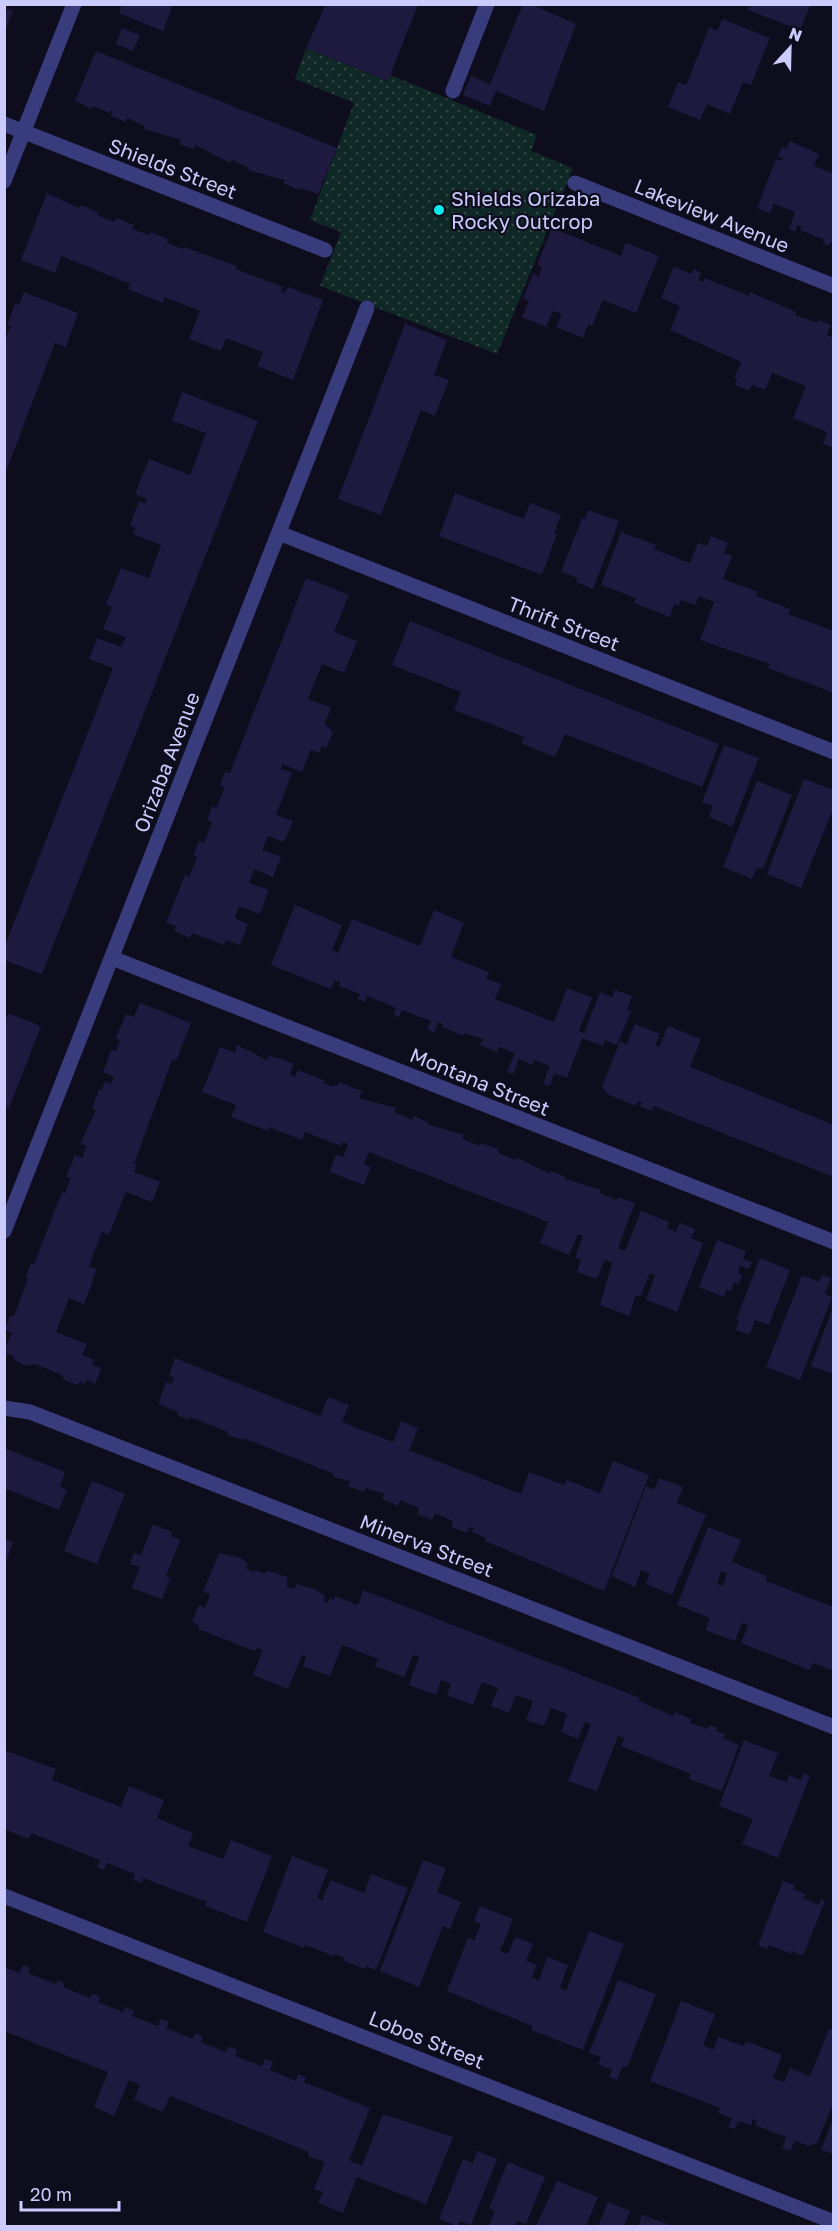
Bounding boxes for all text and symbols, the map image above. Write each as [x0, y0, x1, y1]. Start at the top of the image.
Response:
north arrow [760, 18, 820, 78]
text: N [786, 23, 805, 46]
street label: Shields Street [106, 133, 240, 203]
street label: Lakeview Avenue [631, 173, 793, 257]
place label: Shields Orizaba Rocky Outcrop [451, 186, 600, 233]
marker: Shields Orizaba Rocky Outcrop [432, 203, 446, 217]
street label: Thrift Street [505, 591, 623, 655]
street label: Orizaba Avenue [128, 688, 204, 836]
street label: Montana Street [407, 1042, 553, 1120]
street label: Minerva Street [357, 1509, 497, 1581]
street label: Lobos Street [366, 2005, 488, 2073]
scale bar [21, 2174, 118, 2212]
text: 20 m [30, 2183, 72, 2205]

